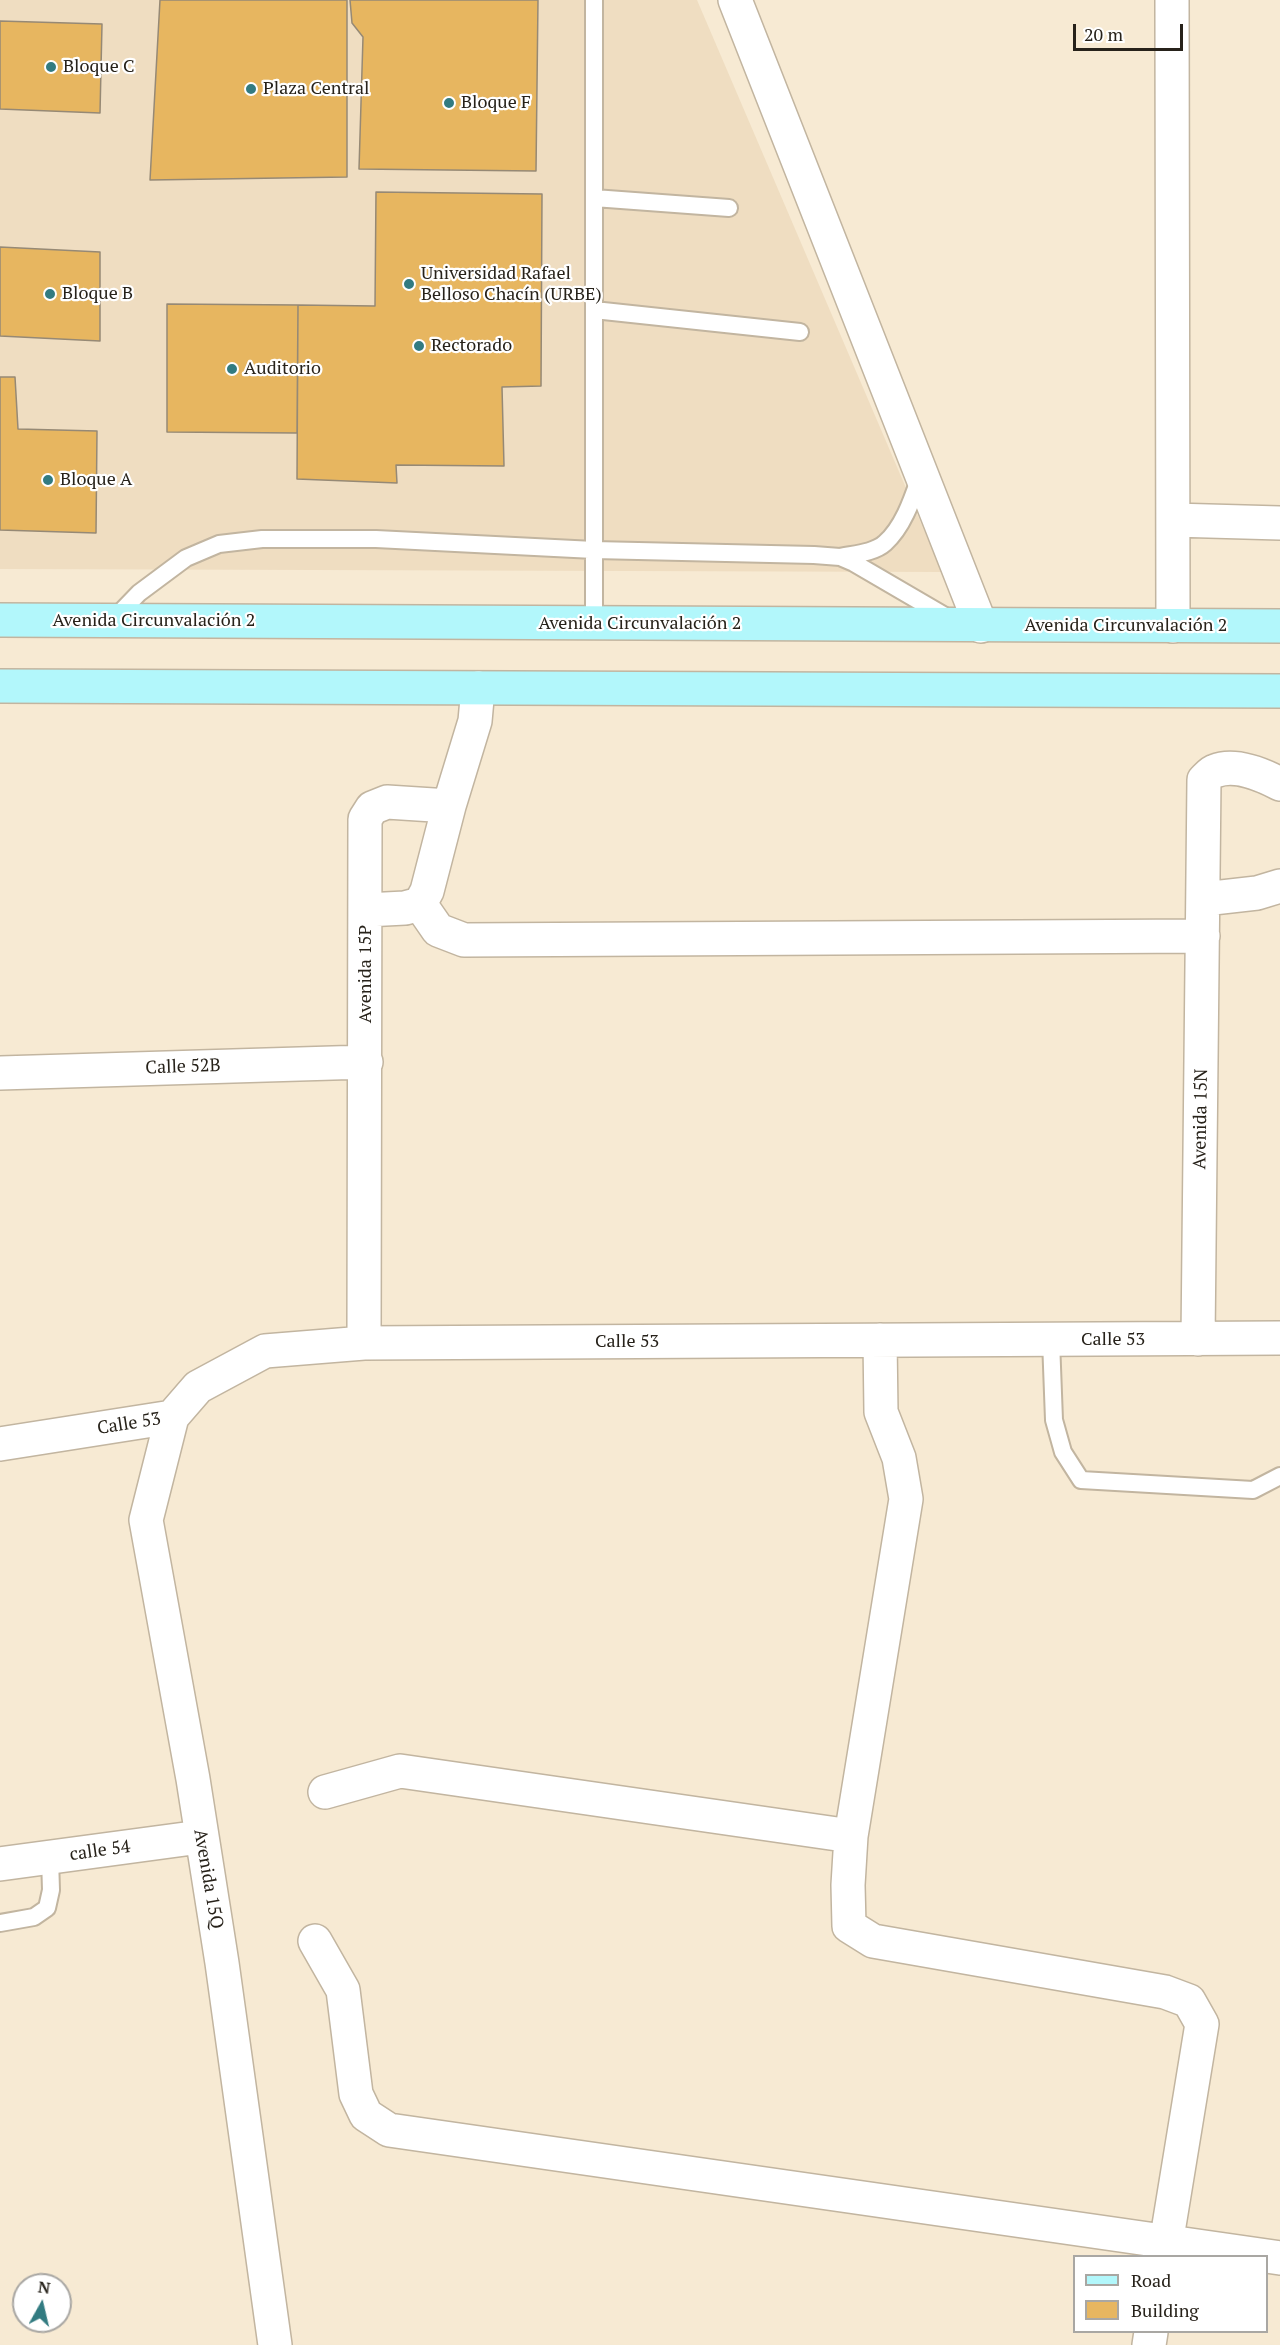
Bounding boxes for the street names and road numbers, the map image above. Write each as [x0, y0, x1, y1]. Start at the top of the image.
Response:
street label: Avenida Circunvalación 2 [53, 610, 255, 632]
street label: Avenida Circunvalación 2 [539, 613, 741, 635]
street label: Avenida Circunvalación 2 [1025, 615, 1227, 637]
street label: Avenida 15P [355, 925, 377, 1023]
street label: Calle 52B [145, 1055, 221, 1079]
street label: Avenida 15N [1189, 1068, 1213, 1170]
street label: Calle 53 [1081, 1329, 1145, 1351]
street label: Calle 53 [595, 1331, 659, 1353]
street label: Calle 53 [96, 1408, 162, 1440]
street label: Avenida 15Q [189, 1827, 227, 1931]
street label: calle 54 [68, 1836, 132, 1866]

